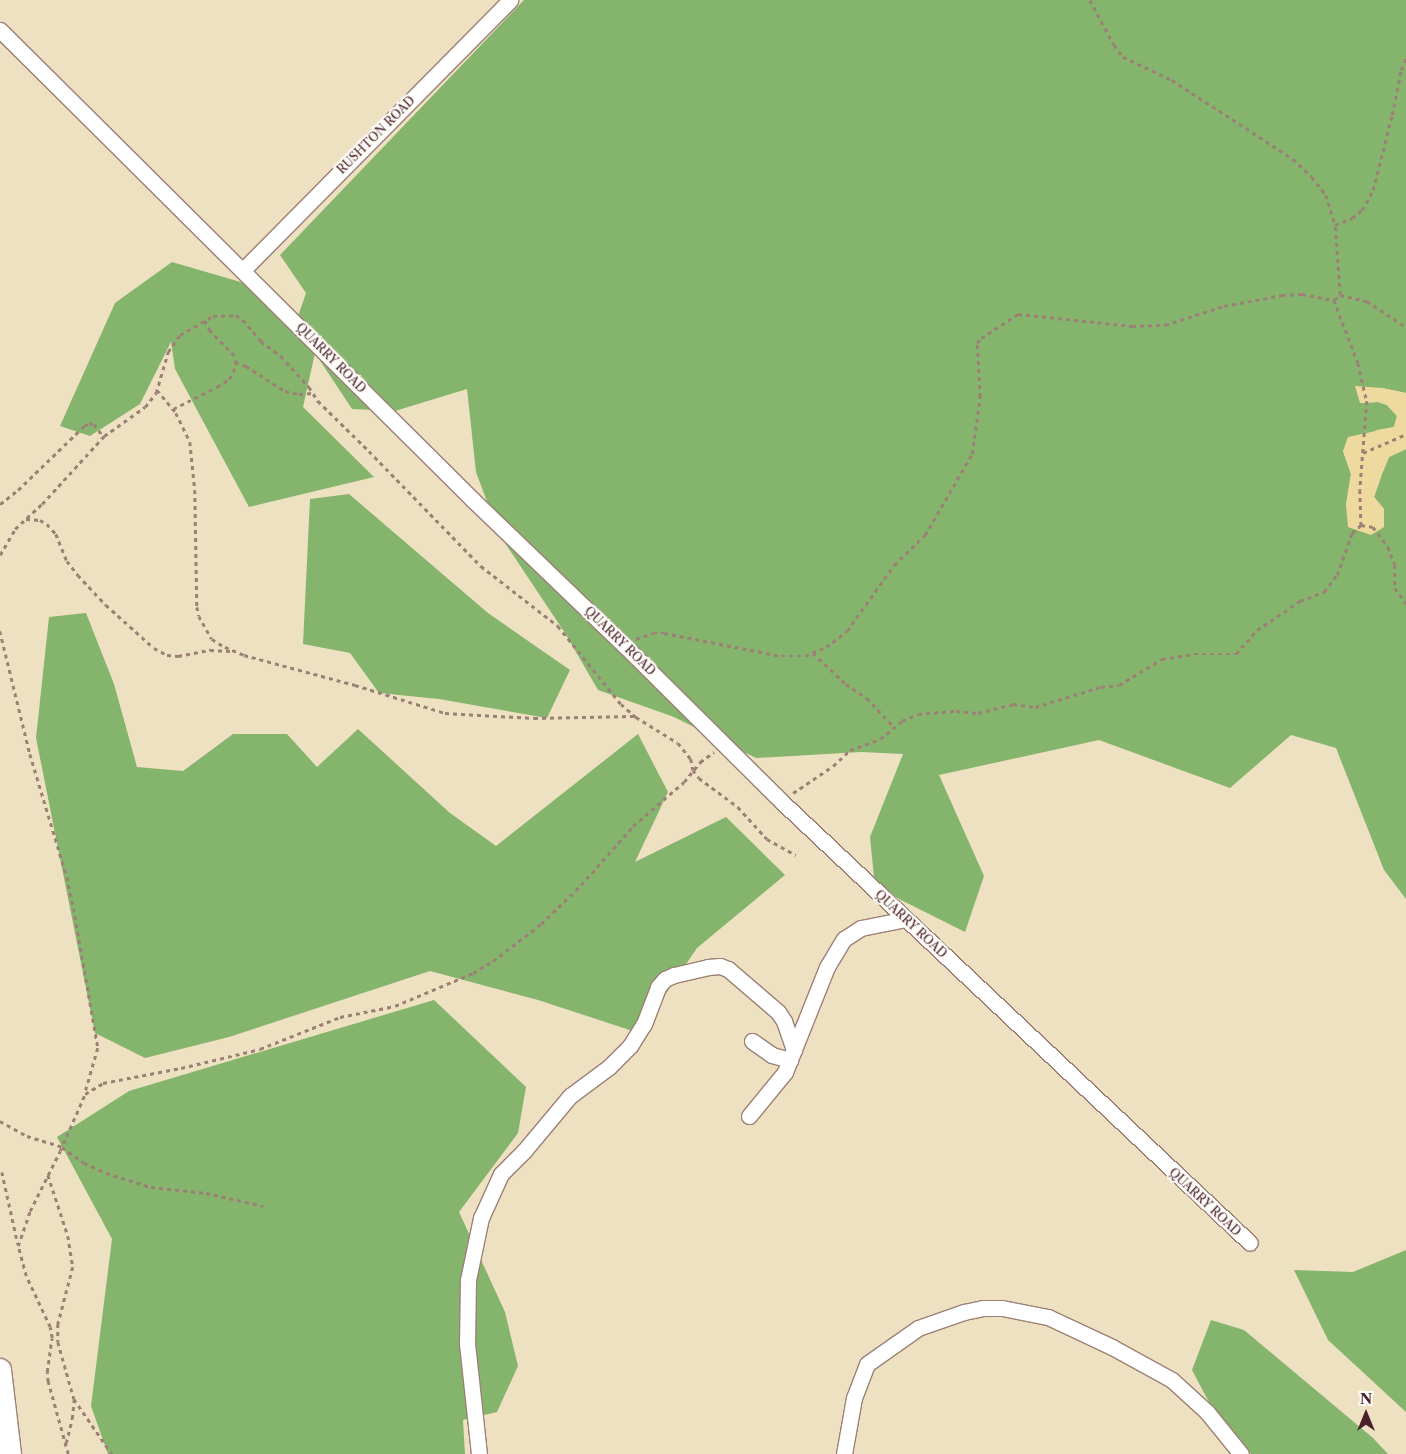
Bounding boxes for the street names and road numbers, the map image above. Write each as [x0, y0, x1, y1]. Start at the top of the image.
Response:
street label: RUSHTON ROAD [334, 93, 418, 177]
street label: QUARRY ROAD [293, 320, 369, 396]
street label: QUARRY ROAD [581, 603, 659, 679]
street label: QUARRY ROAD [872, 887, 950, 961]
street label: QUARRY ROAD [1166, 1165, 1244, 1239]

